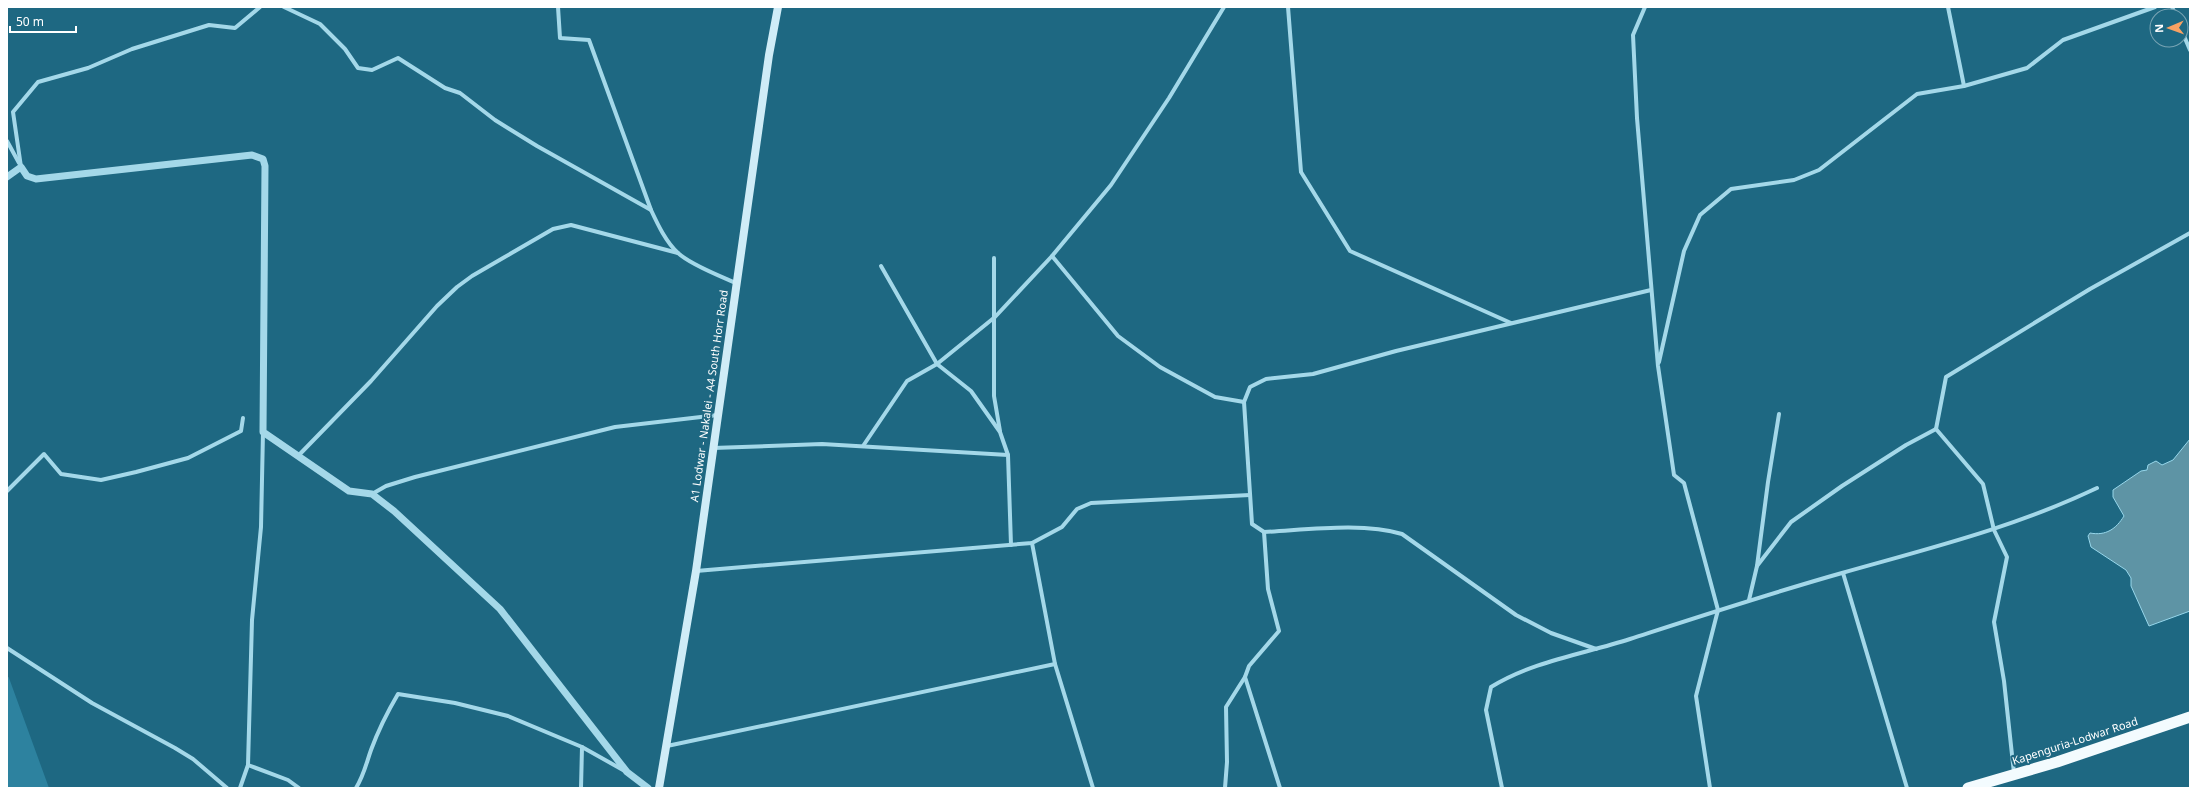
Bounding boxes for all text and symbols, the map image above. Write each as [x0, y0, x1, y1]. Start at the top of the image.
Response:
scale bar [10, 8, 76, 34]
north arrow [2149, 8, 2189, 48]
text: 50 m [16, 13, 44, 30]
text: N [2151, 24, 2166, 33]
street label: A1 Lodwar - Nakalei - A4 South Horr Road [686, 289, 731, 503]
street label: Kapenguria-Lodwar Road [2010, 713, 2140, 768]

